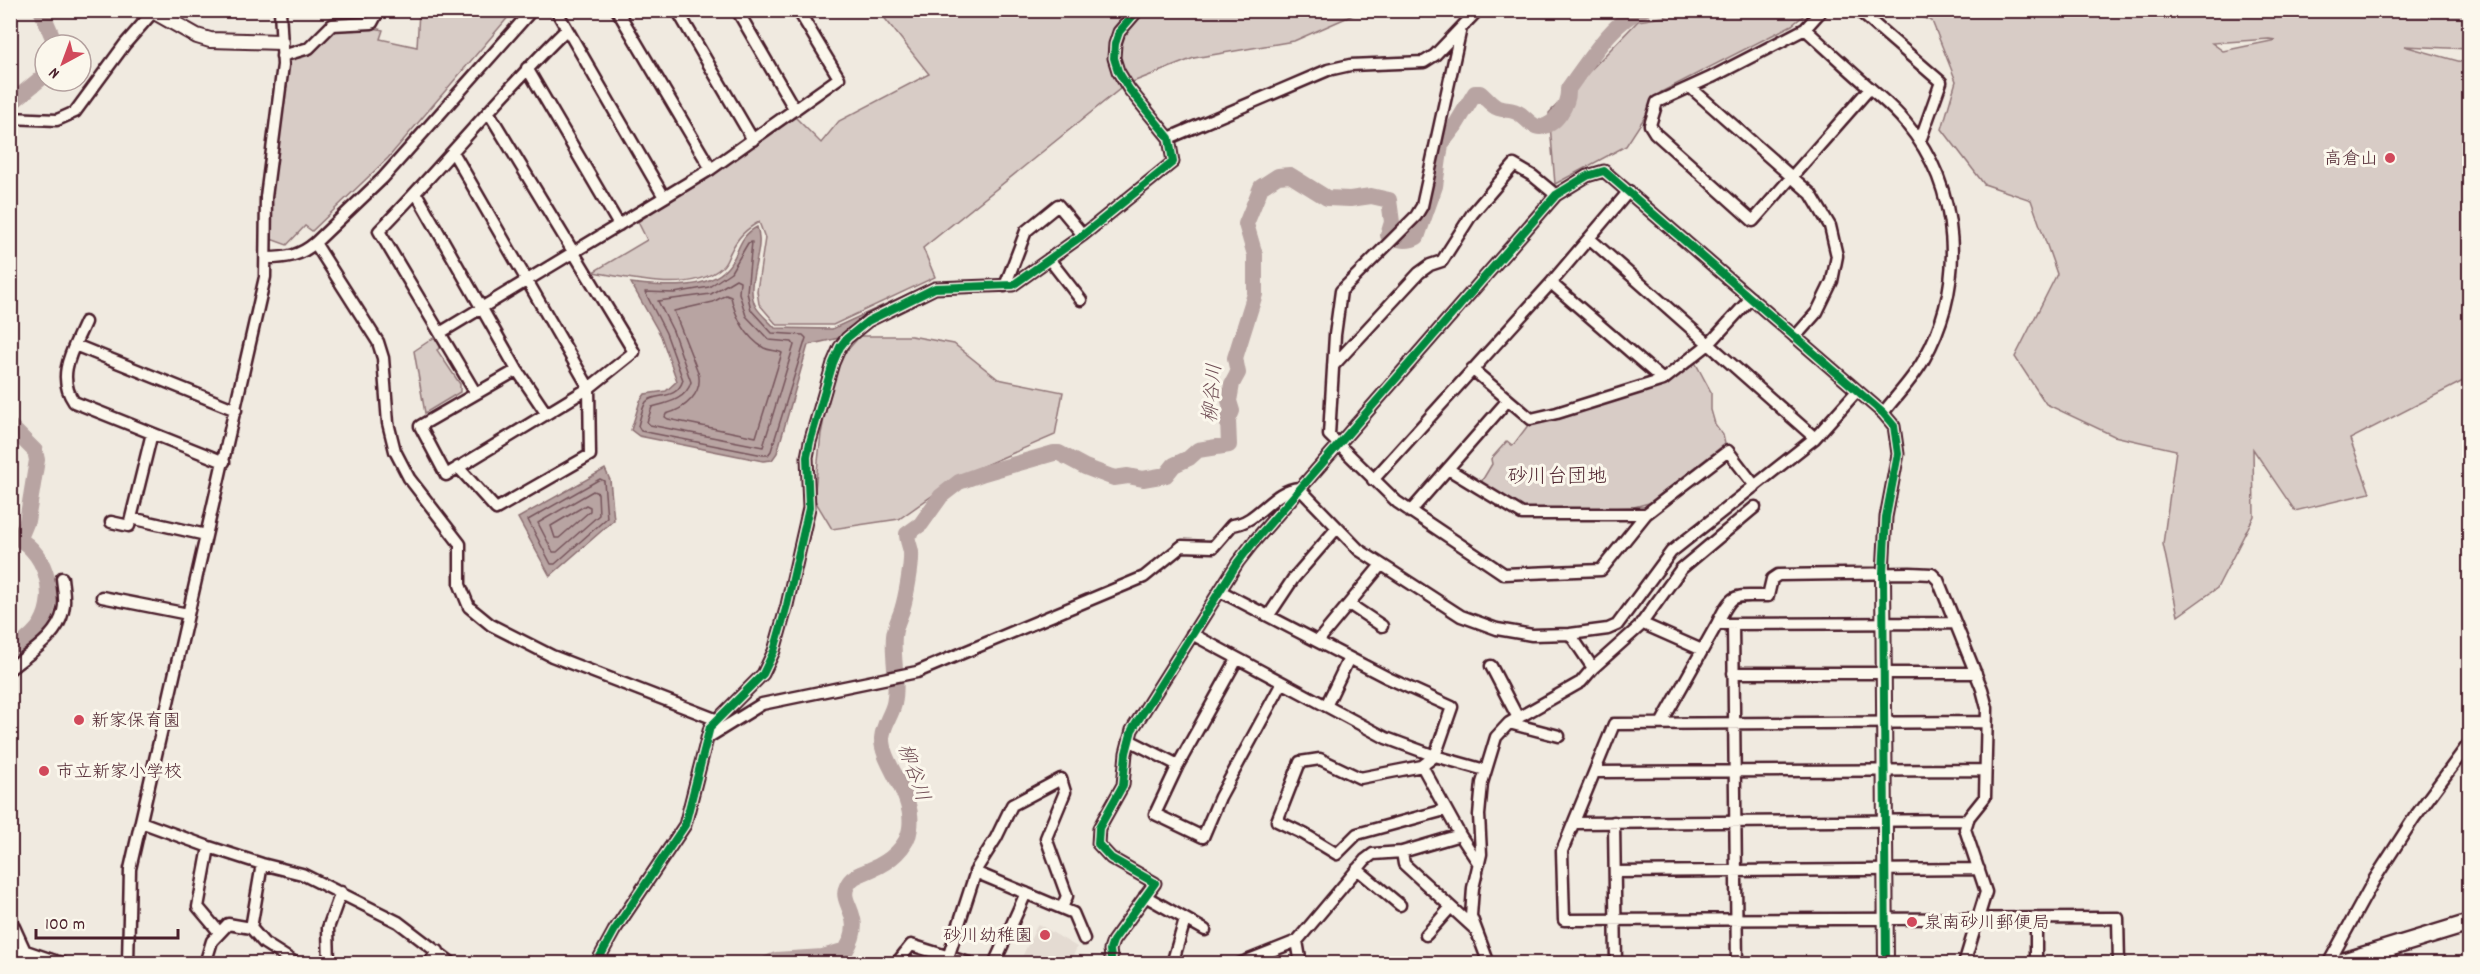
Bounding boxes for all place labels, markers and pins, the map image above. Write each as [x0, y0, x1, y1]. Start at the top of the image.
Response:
place label: 高倉山 [2324, 148, 2378, 173]
marker: 高倉山 [2383, 151, 2397, 165]
place label: 新家保育園 [91, 710, 181, 735]
marker: 新家保育園 [72, 713, 86, 727]
place label: 市立新家小学校 [56, 761, 182, 786]
marker: 市立新家小学校 [37, 764, 51, 778]
place label: 泉南砂川郵便局 [1924, 912, 2050, 937]
marker: 泉南砂川郵便局 [1905, 915, 1919, 929]
place label: 砂川幼稚園 [943, 925, 1033, 950]
marker: 砂川幼稚園 [1038, 928, 1052, 942]

